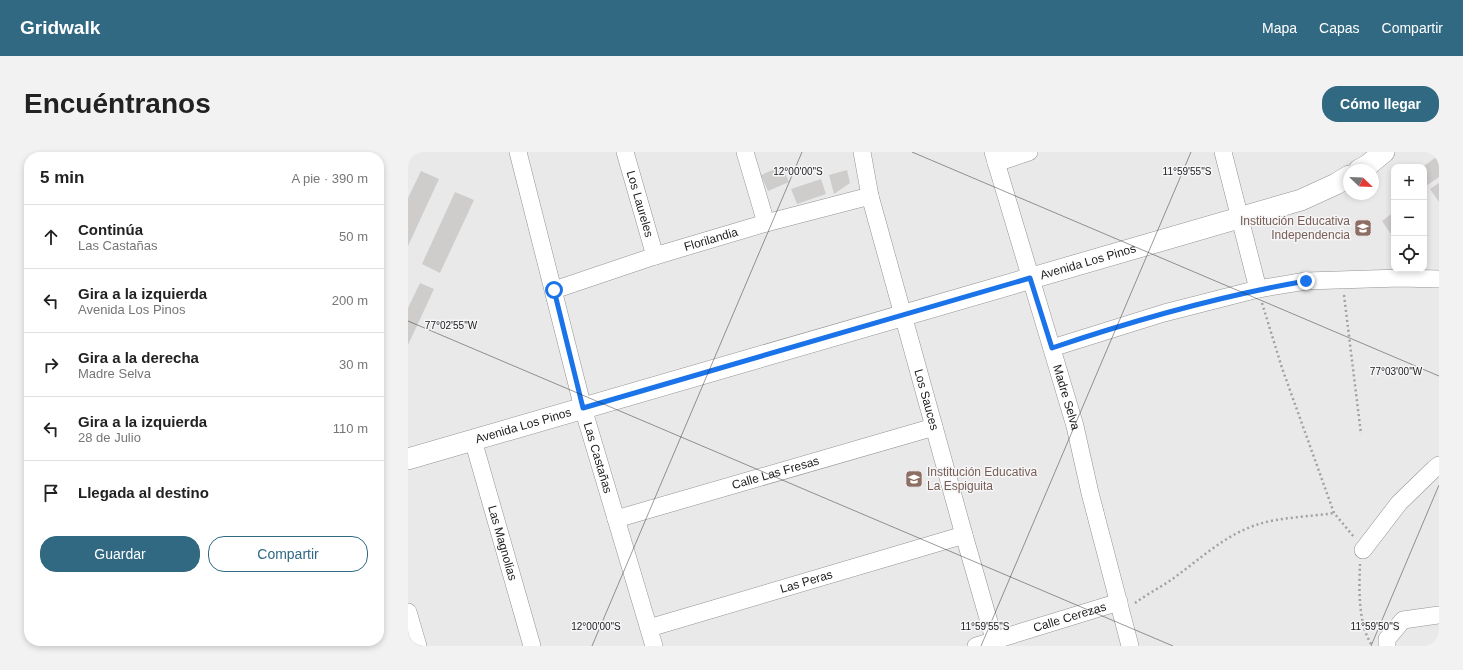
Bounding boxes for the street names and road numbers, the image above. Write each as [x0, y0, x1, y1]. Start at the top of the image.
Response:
street label: Los Laureles [624, 169, 656, 239]
street label: Florilandia [682, 225, 740, 254]
street label: Avenida Los Pinos [1038, 241, 1138, 282]
street label: Madre Selva [1050, 363, 1083, 431]
street label: Los Sauces [911, 367, 942, 432]
street label: Avenida Los Pinos [474, 405, 573, 446]
street label: Las Castañas [581, 421, 615, 495]
street label: Calle Las Fresas [730, 454, 821, 492]
street label: Las Magnolias [485, 504, 520, 582]
street label: Las Peras [778, 567, 834, 596]
street label: Calle Cerezas [1032, 599, 1108, 635]

